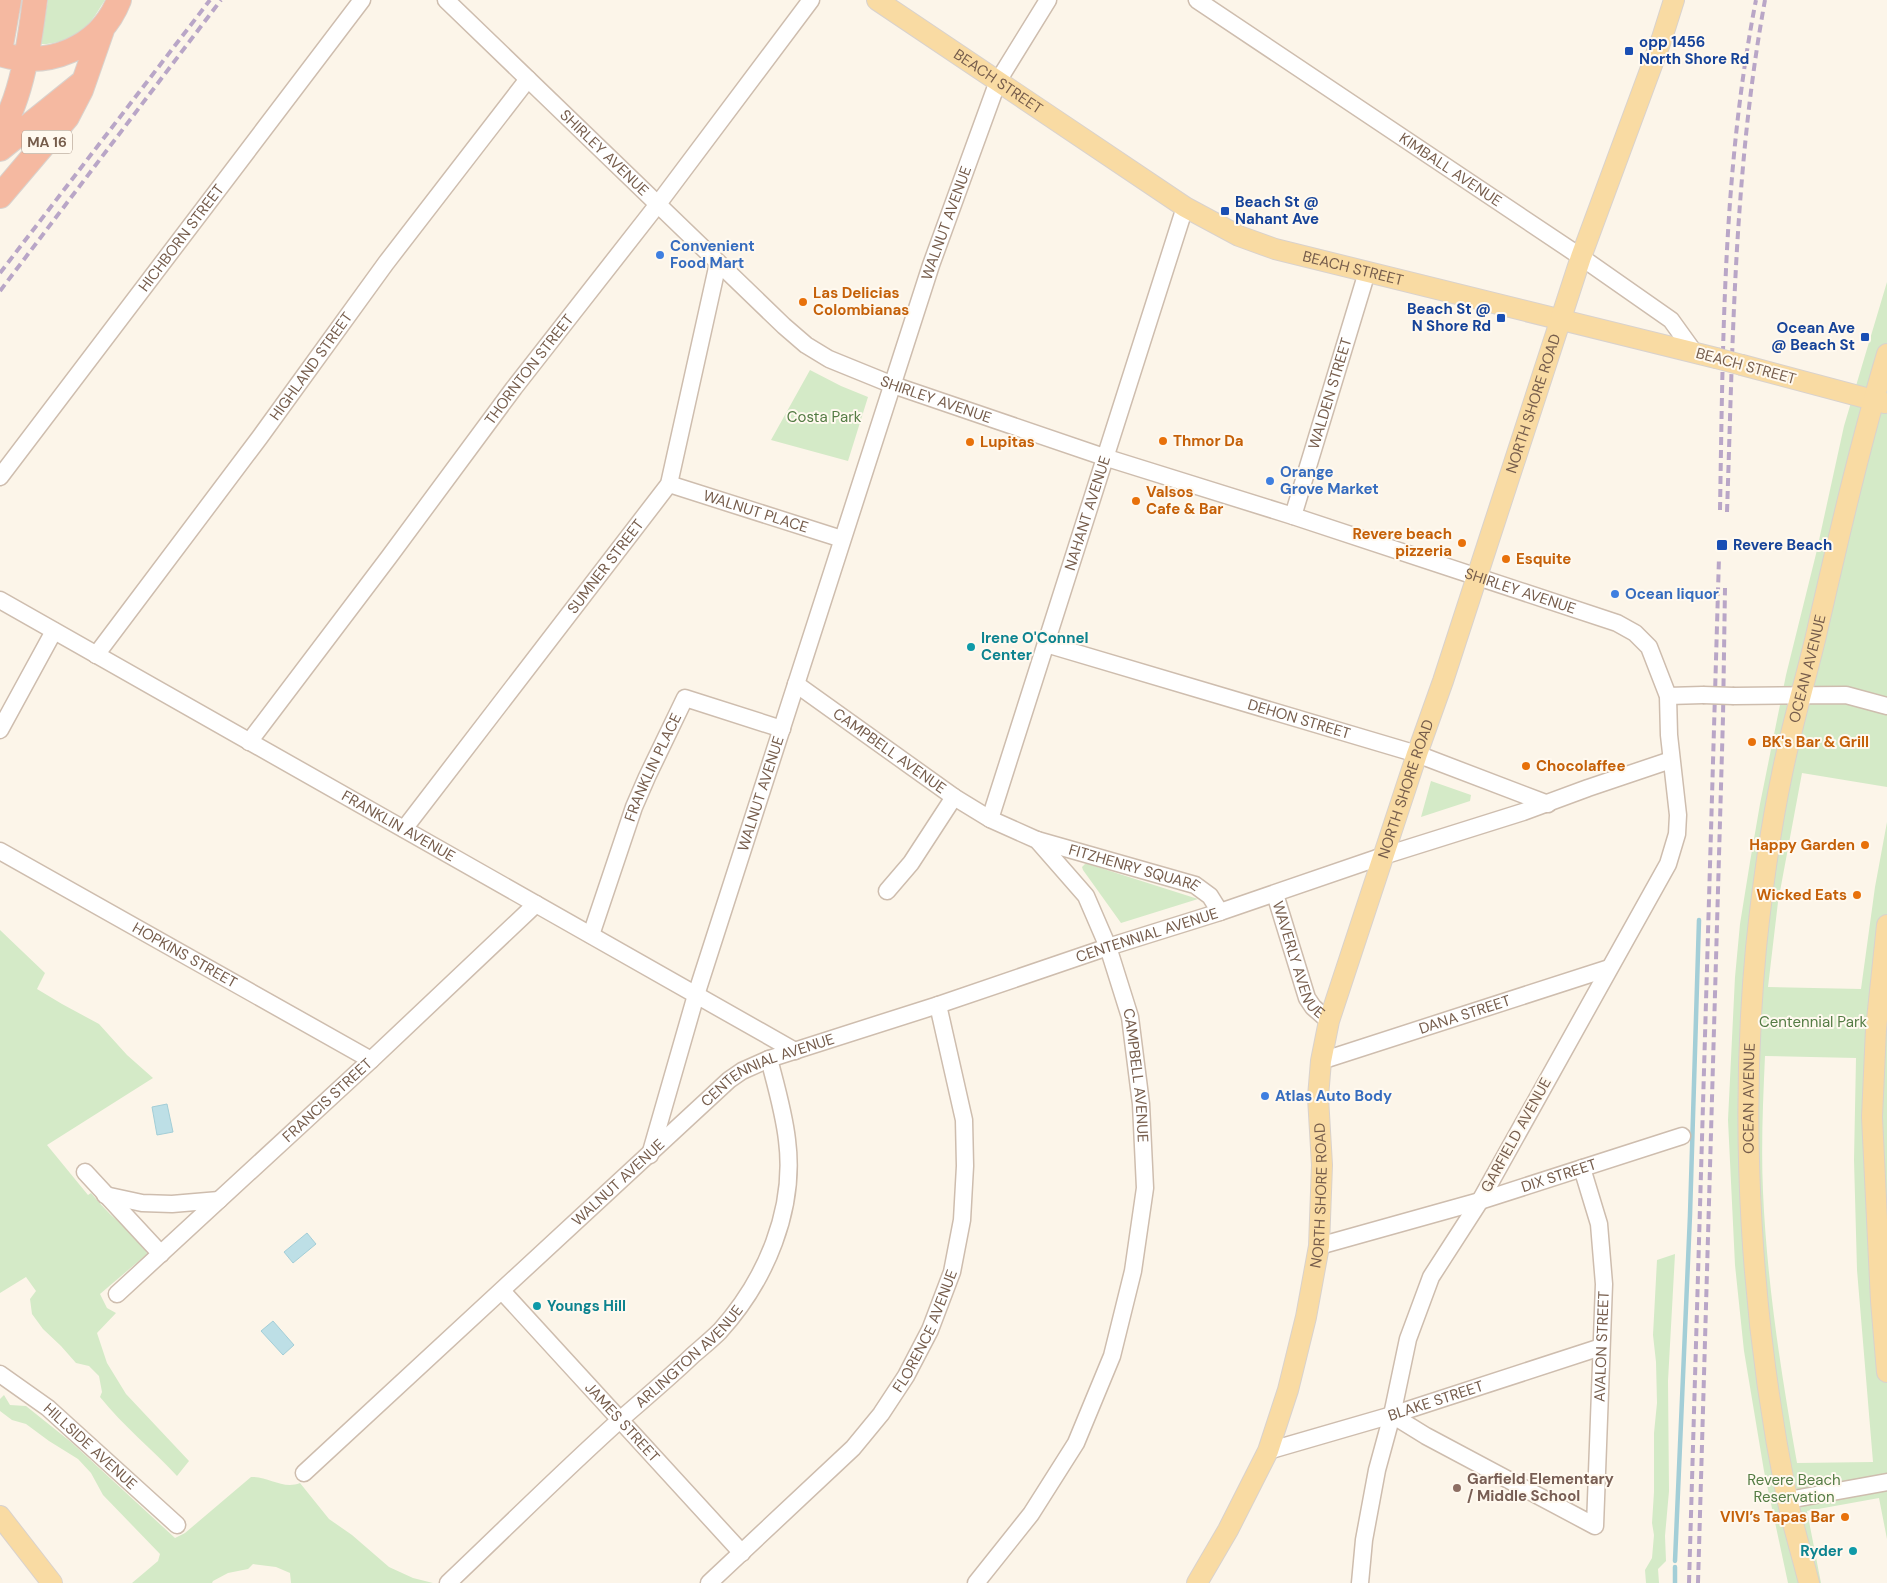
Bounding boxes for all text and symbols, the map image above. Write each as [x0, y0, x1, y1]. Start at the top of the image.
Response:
place label: opp 1456 North Shore Rd [1639, 32, 1749, 69]
street label: BEACH STREET [950, 44, 1047, 118]
marker: opp 1456 North Shore Rd [1623, 45, 1635, 57]
street label: SHIRLEY AVENUE [556, 105, 653, 200]
street label: KIMBALL AVENUE [1395, 128, 1506, 211]
road number: MA 16 [22, 130, 72, 154]
street label: WALNUT AVENUE [917, 163, 976, 283]
street label: HICHBORN STREET [134, 180, 229, 296]
place label: Beach St @ Nahant Ave [1235, 192, 1319, 229]
marker: Beach St @ Nahant Ave [1219, 205, 1231, 217]
place label: Convenient Food Mart [670, 236, 755, 273]
street label: BEACH STREET [1301, 246, 1405, 290]
marker: Convenient Food Mart [654, 249, 666, 261]
place label: Las Delicias Colombianas [813, 283, 909, 320]
marker: Las Delicias Colombianas [797, 296, 809, 308]
place label: Beach St @ N Shore Rd [1407, 299, 1491, 336]
street label: HIGHLAND STREET [265, 308, 357, 425]
street label: THORNTON STREET [480, 310, 578, 429]
marker: Beach St @ N Shore Rd [1495, 312, 1507, 324]
place label: Ocean Ave @ Beach St [1771, 318, 1855, 355]
street label: NORTH SHORE ROAD [1501, 331, 1565, 476]
marker: Ocean Ave @ Beach St [1859, 331, 1871, 343]
street label: WALDEN STREET [1304, 335, 1357, 452]
street label: BEACH STREET [1694, 343, 1798, 389]
street label: SHIRLEY AVENUE [877, 371, 994, 428]
park label: Costa Park [787, 407, 862, 427]
place label: Thmor Da [1173, 431, 1244, 451]
place label: Lupitas [980, 432, 1035, 452]
marker: Thmor Da [1157, 435, 1169, 447]
marker: Lupitas [964, 436, 976, 448]
street label: NAHANT AVENUE [1060, 453, 1115, 573]
place label: Orange Grove Market [1280, 462, 1379, 499]
marker: Orange Grove Market [1264, 475, 1276, 487]
place label: Valsos Cafe & Bar [1146, 482, 1223, 519]
street label: WALNUT PLACE [701, 485, 811, 538]
marker: Valsos Cafe & Bar [1130, 495, 1142, 507]
street label: SUMNER STREET [563, 515, 648, 618]
place label: Revere beach pizzeria [1353, 524, 1452, 561]
place label: Revere Beach [1733, 535, 1832, 555]
marker: Revere beach pizzeria [1456, 537, 1468, 549]
marker: Revere Beach [1715, 538, 1729, 552]
place label: Esquite [1516, 549, 1571, 569]
marker: Esquite [1500, 553, 1512, 565]
street label: SHIRLEY AVENUE [1462, 563, 1579, 619]
place label: Ocean liquor [1625, 584, 1719, 604]
marker: Ocean liquor [1609, 588, 1621, 600]
street label: OCEAN AVENUE [1784, 613, 1831, 725]
place label: Irene O'Connel Center [981, 628, 1088, 665]
marker: Irene O'Connel Center [965, 641, 977, 653]
street label: DEHON STREET [1245, 694, 1353, 744]
street label: CAMPBELL AVENUE [829, 704, 950, 798]
street label: FRANKLIN PLACE [620, 710, 686, 824]
street label: NORTH SHORE ROAD [1373, 717, 1439, 861]
place label: BK's Bar & Grill [1762, 732, 1869, 752]
street label: WALNUT AVENUE [733, 734, 789, 854]
marker: BK's Bar & Grill [1746, 736, 1758, 748]
place label: Chocolaffee [1536, 756, 1625, 776]
marker: Chocolaffee [1520, 760, 1532, 772]
street label: FRANKLIN AVENUE [338, 786, 459, 866]
place label: Happy Garden [1749, 835, 1855, 855]
street label: FITZHENRY SQUARE [1066, 839, 1204, 896]
marker: Happy Garden [1859, 839, 1871, 851]
place label: Wicked Eats [1756, 885, 1847, 905]
marker: Wicked Eats [1851, 889, 1863, 901]
street label: WAVERLY AVENUE [1268, 899, 1329, 1023]
street label: CENTENNIAL AVENUE [1073, 903, 1221, 967]
street label: HOPKINS STREET [129, 918, 241, 993]
street label: DANA STREET [1416, 990, 1513, 1039]
street label: CAMPBELL AVENUE [1118, 1006, 1153, 1143]
park label: Centennial Park [1759, 1012, 1867, 1032]
street label: CENTENNIAL AVENUE [696, 1029, 837, 1111]
street label: OCEAN AVENUE [1738, 1042, 1760, 1154]
street label: FRANCIS STREET [278, 1054, 377, 1147]
street label: GARFIELD AVENUE [1476, 1074, 1556, 1196]
place label: Atlas Auto Body [1275, 1086, 1392, 1106]
marker: Atlas Auto Body [1259, 1090, 1271, 1102]
street label: NORTH SHORE ROAD [1305, 1122, 1332, 1270]
street label: WALNUT AVENUE [568, 1134, 669, 1230]
street label: DIX STREET [1519, 1154, 1599, 1197]
street label: FLORENCE AVENUE [888, 1267, 962, 1396]
street label: AVALON STREET [1590, 1291, 1614, 1402]
place label: Youngs Hill [547, 1296, 626, 1316]
marker: Youngs Hill [531, 1300, 543, 1312]
street label: ARLINGTON AVENUE [631, 1301, 748, 1412]
street label: BLAKE STREET [1385, 1376, 1486, 1426]
street label: JAMES STREET [580, 1378, 664, 1467]
street label: HILLSIDE AVENUE [39, 1399, 141, 1494]
place label: Garfield Elementary / Middle School [1467, 1469, 1614, 1506]
park label: Revere Beach Reservation [1747, 1470, 1841, 1507]
marker: Garfield Elementary / Middle School [1451, 1482, 1463, 1494]
place label: VIVI’s Tapas Bar [1720, 1507, 1835, 1527]
marker: VIVI’s Tapas Bar [1839, 1511, 1851, 1523]
place label: Ryder [1800, 1541, 1843, 1561]
marker: Ryder [1847, 1545, 1859, 1557]

